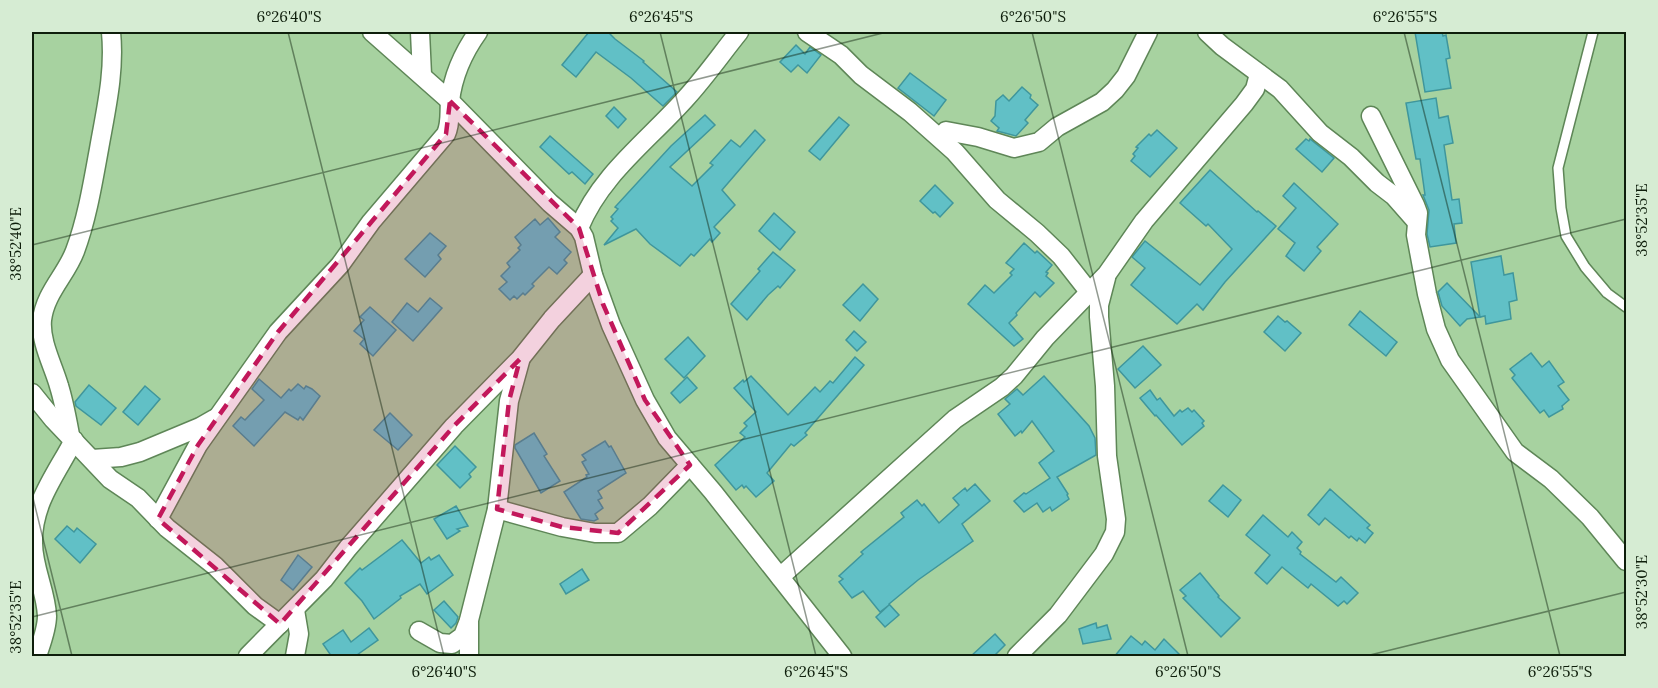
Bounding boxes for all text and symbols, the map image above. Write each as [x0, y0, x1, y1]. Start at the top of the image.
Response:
text: 6°26'40"S [256, 7, 322, 26]
text: 6°26'45"S [629, 7, 693, 26]
text: 6°26'50"S [1000, 7, 1066, 26]
text: 6°26'55"S [1373, 7, 1437, 26]
text: 38°52'35"E [1632, 183, 1651, 257]
text: 38°52'40"E [6, 207, 25, 281]
text: 38°52'30"E [1632, 555, 1651, 629]
text: 38°52'35"E [6, 580, 25, 654]
text: 6°26'40"S [411, 662, 477, 681]
text: 6°26'45"S [784, 662, 848, 681]
text: 6°26'50"S [1155, 662, 1221, 681]
text: 6°26'55"S [1528, 662, 1592, 681]

